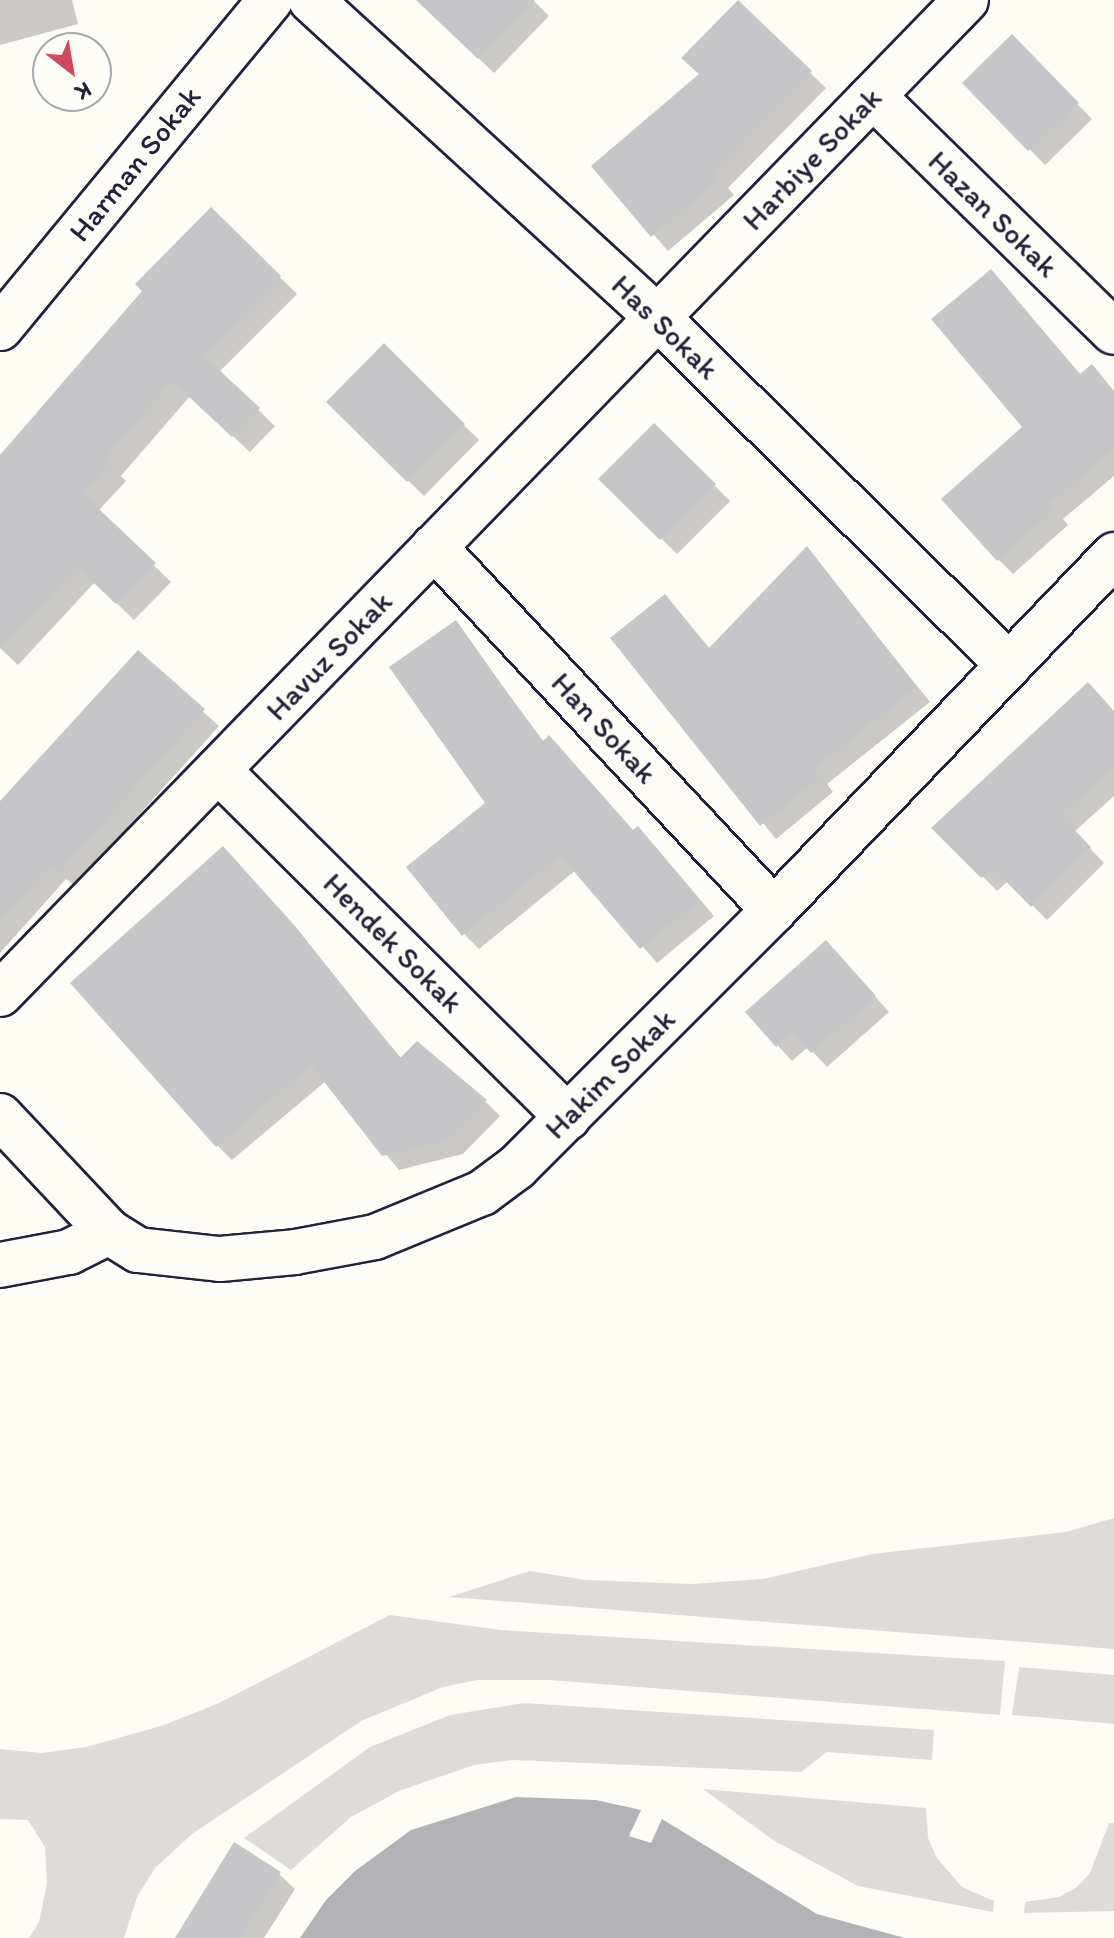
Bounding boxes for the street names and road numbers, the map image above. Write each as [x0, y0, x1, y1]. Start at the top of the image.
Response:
street label: Harman Sokak [62, 79, 208, 249]
street label: Harbiye Sokak [735, 80, 889, 238]
street label: Hazan Sokak [921, 144, 1065, 284]
street label: Has Sokak [604, 267, 726, 387]
street label: Havuz Sokak [259, 584, 399, 728]
street label: Han Sokak [544, 665, 664, 791]
street label: Hendek Sokak [316, 866, 470, 1020]
street label: Hakim Sokak [538, 1002, 682, 1146]

